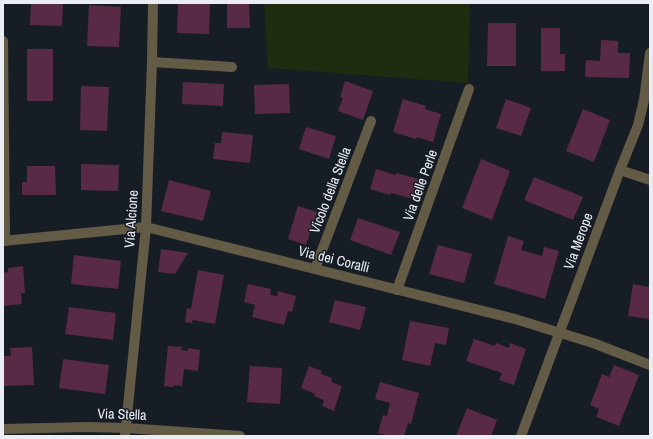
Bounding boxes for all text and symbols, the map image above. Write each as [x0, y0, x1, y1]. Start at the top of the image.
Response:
street label: Vicolo della Stella [305, 144, 355, 236]
street label: Via delle Perle [399, 147, 441, 223]
street label: Via Alcione [120, 189, 142, 249]
street label: Via Merope [559, 210, 597, 272]
street label: Via dei Coralli [297, 241, 371, 277]
street label: Via Stella [97, 404, 147, 424]

